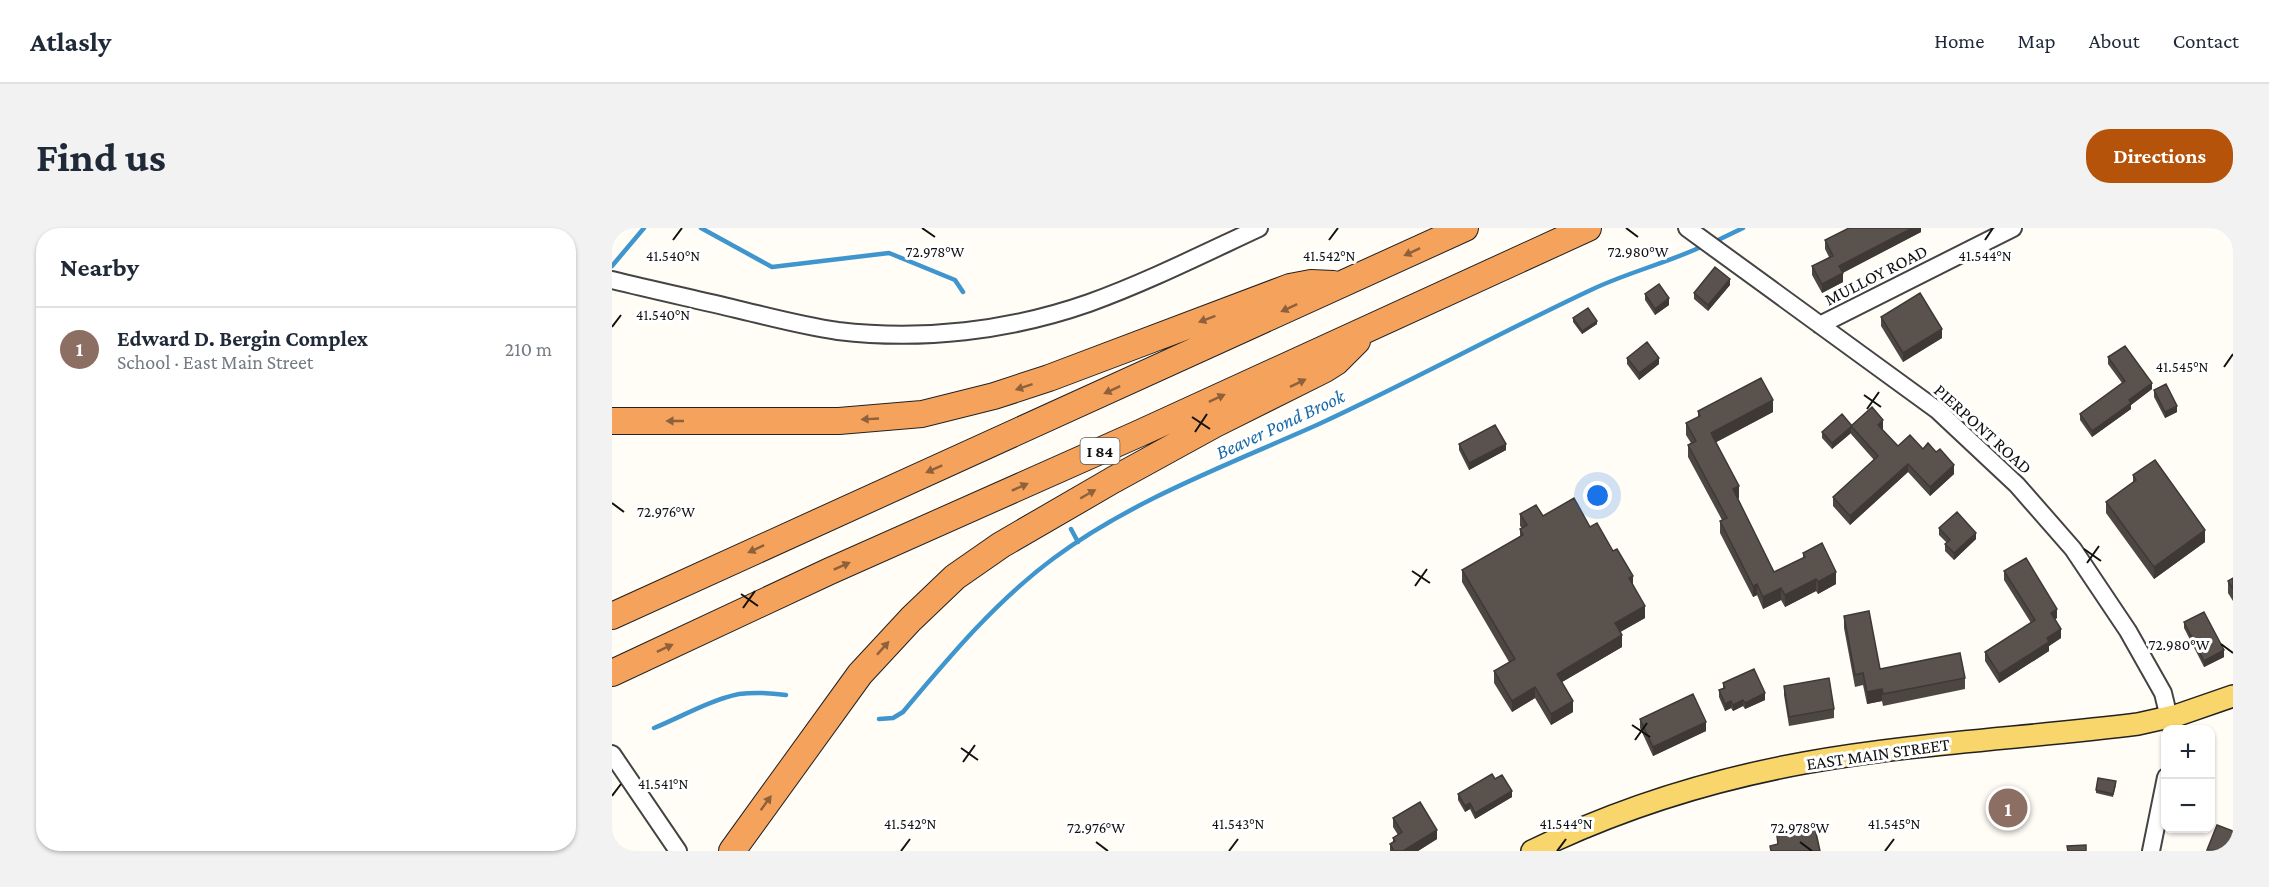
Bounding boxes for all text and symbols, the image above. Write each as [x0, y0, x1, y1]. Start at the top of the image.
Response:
text: Atlasly [30, 26, 111, 57]
text: Home [1934, 29, 1984, 53]
text: Map [2017, 29, 2056, 53]
text: About [2089, 29, 2140, 53]
text: Contact [2173, 29, 2239, 53]
button: Directions [2086, 129, 2233, 183]
text: Find us [36, 133, 166, 180]
street label: MULLOY ROAD [1821, 240, 1931, 310]
text: 72.978°W [906, 244, 965, 260]
text: 72.980°W [1608, 244, 1669, 260]
text: 41.540°N [646, 248, 700, 264]
text: 41.542°N [1303, 248, 1355, 264]
one-way arrow [1403, 248, 1420, 257]
text: 41.544°N [1958, 248, 2012, 264]
text: Nearby [60, 253, 139, 282]
one-way arrow [1281, 304, 1298, 313]
text: 41.540°N [636, 307, 690, 323]
one-way arrow [1197, 314, 1215, 324]
text: Edward D. Bergin Complex [117, 326, 368, 351]
text: 1 [76, 338, 83, 360]
text: 210 m [505, 338, 552, 360]
text: School · East Main Street [117, 351, 313, 373]
text: 41.545°N [2156, 359, 2209, 375]
one-way arrow [1289, 378, 1306, 387]
street label: PIERPONT ROAD [1930, 380, 2036, 478]
one-way arrow [1015, 382, 1033, 392]
water label: Beaver Pond Brook [1212, 384, 1349, 463]
one-way arrow [1104, 385, 1121, 394]
one-way arrow [1208, 393, 1225, 402]
one-way arrow [861, 414, 880, 424]
one-way arrow [666, 416, 685, 426]
road number: I 84 [1080, 438, 1120, 464]
one-way arrow [925, 465, 943, 474]
one-way arrow [1011, 481, 1029, 491]
your location [1583, 481, 1612, 510]
one-way arrow [1080, 489, 1097, 499]
text: 72.976°W [637, 504, 695, 520]
one-way arrow [748, 544, 765, 553]
one-way arrow [833, 561, 851, 570]
text: 72.980°W [2149, 637, 2210, 653]
one-way arrow [876, 641, 890, 655]
one-way arrow [657, 643, 675, 653]
map controls [2161, 725, 2215, 833]
button: + [2161, 725, 2215, 779]
street label: EAST MAIN STREET [1805, 734, 1951, 774]
text: 41.541°N [638, 776, 688, 792]
button: − [2161, 779, 2215, 833]
pin: 1 [1988, 786, 2028, 830]
one-way arrow [760, 796, 772, 812]
text: 41.542°N [884, 816, 936, 832]
text: 41.543°N [1212, 816, 1265, 832]
text: 41.544°N [1539, 816, 1593, 832]
text: 41.545°N [1868, 816, 1921, 832]
text: 72.976°W [1067, 820, 1125, 836]
text: 72.978°W [1771, 820, 1830, 836]

